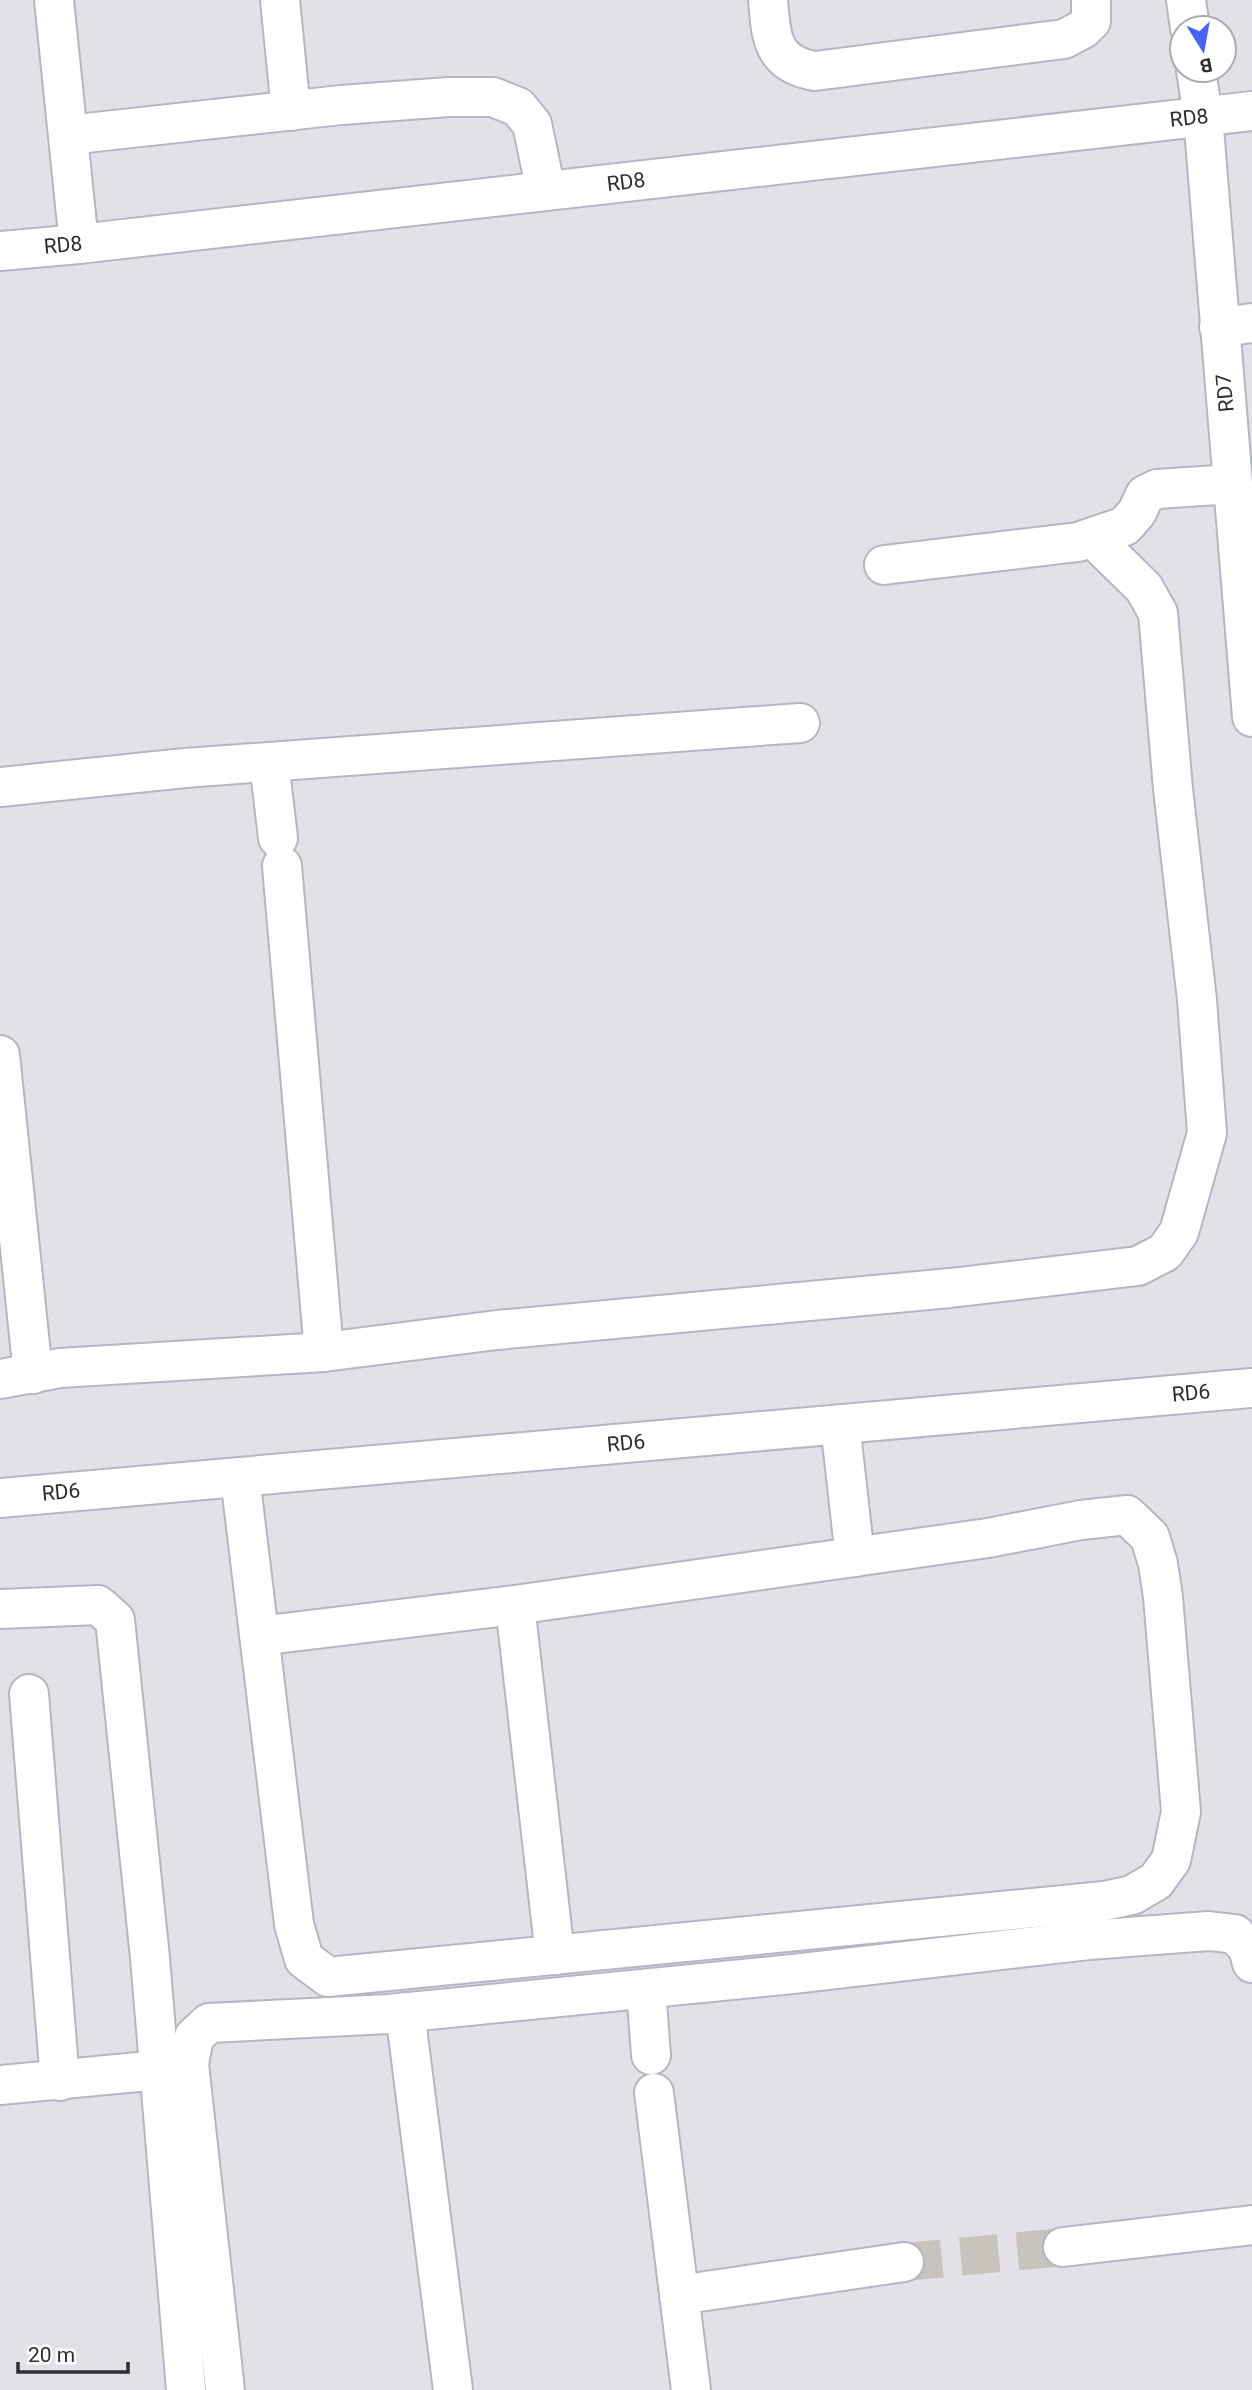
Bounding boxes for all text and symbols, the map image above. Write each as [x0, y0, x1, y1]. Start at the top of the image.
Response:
north arrow [1168, 14, 1238, 84]
text: B [1198, 53, 1214, 78]
street label: RD8 [1169, 104, 1209, 132]
street label: RD8 [605, 168, 647, 196]
street label: RD8 [43, 231, 83, 259]
street label: RD7 [1211, 373, 1239, 413]
street label: RD6 [1171, 1379, 1211, 1407]
street label: RD6 [606, 1429, 646, 1457]
street label: RD6 [41, 1478, 81, 1506]
scale bar [18, 2330, 128, 2374]
text: 20 m [28, 2343, 75, 2367]

